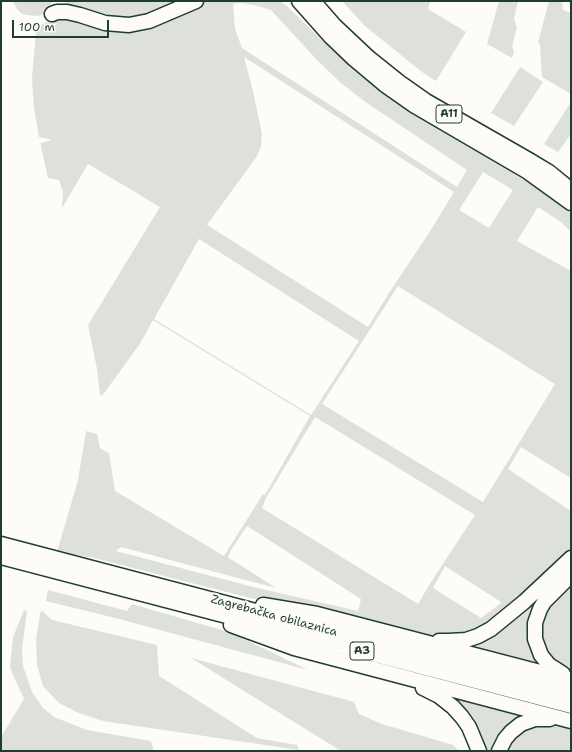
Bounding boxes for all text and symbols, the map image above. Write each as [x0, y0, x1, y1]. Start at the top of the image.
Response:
scale bar [14, 12, 111, 38]
text: 100 m [19, 19, 55, 35]
road number: A11 [436, 105, 462, 123]
street label: Zagrebačka obilaznica [209, 592, 339, 640]
road number: A3 [350, 642, 374, 660]

